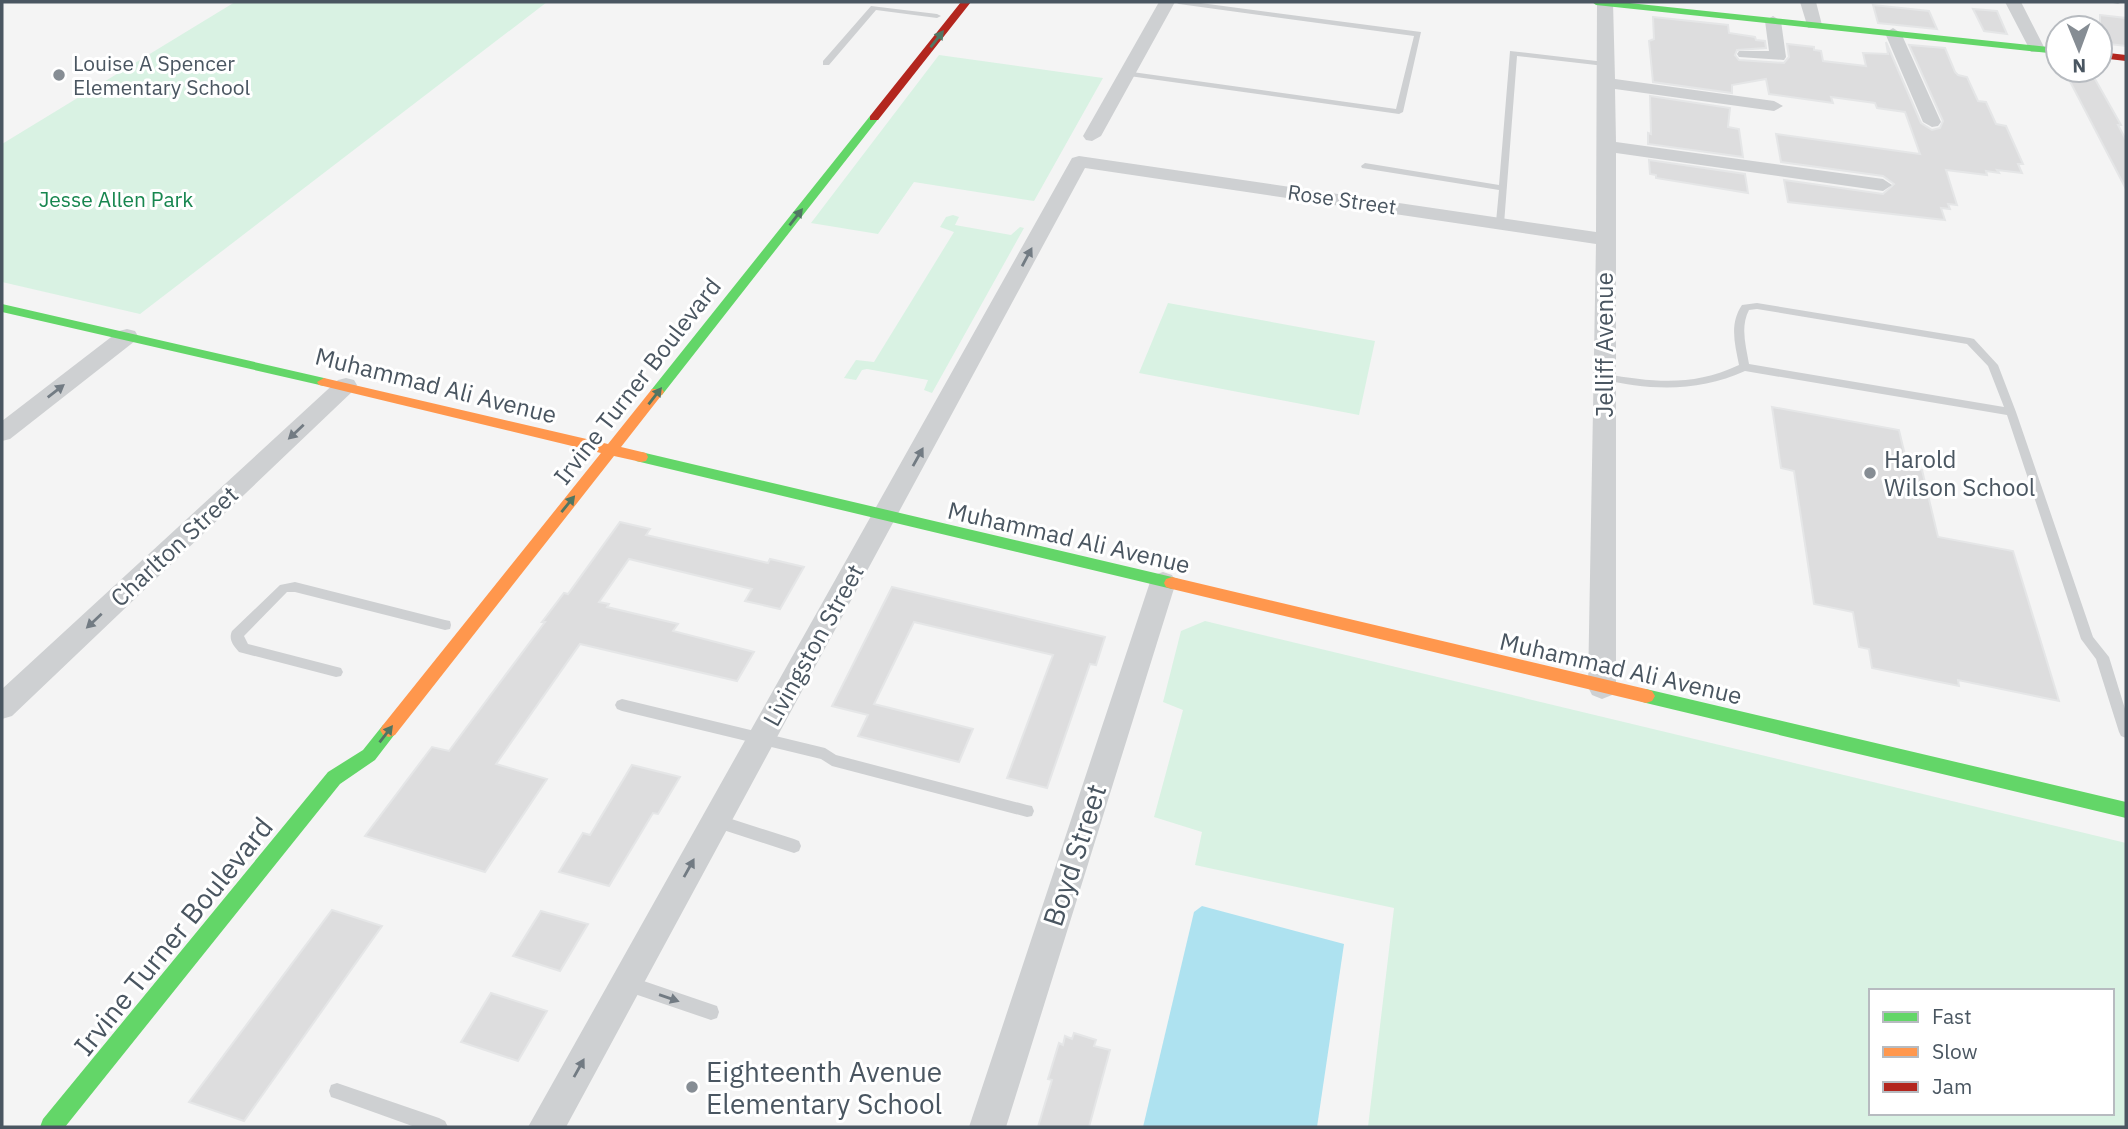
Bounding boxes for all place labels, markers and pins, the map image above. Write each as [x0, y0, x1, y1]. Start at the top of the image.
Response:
place label: Louise A Spencer Elementary School [73, 49, 250, 101]
marker: Louise A Spencer Elementary School [51, 67, 67, 83]
place label: Harold Wilson School [1884, 443, 2035, 503]
marker: Harold Wilson School [1862, 465, 1878, 481]
place label: Eighteenth Avenue Elementary School [706, 1053, 942, 1122]
marker: Eighteenth Avenue Elementary School [684, 1079, 700, 1095]

